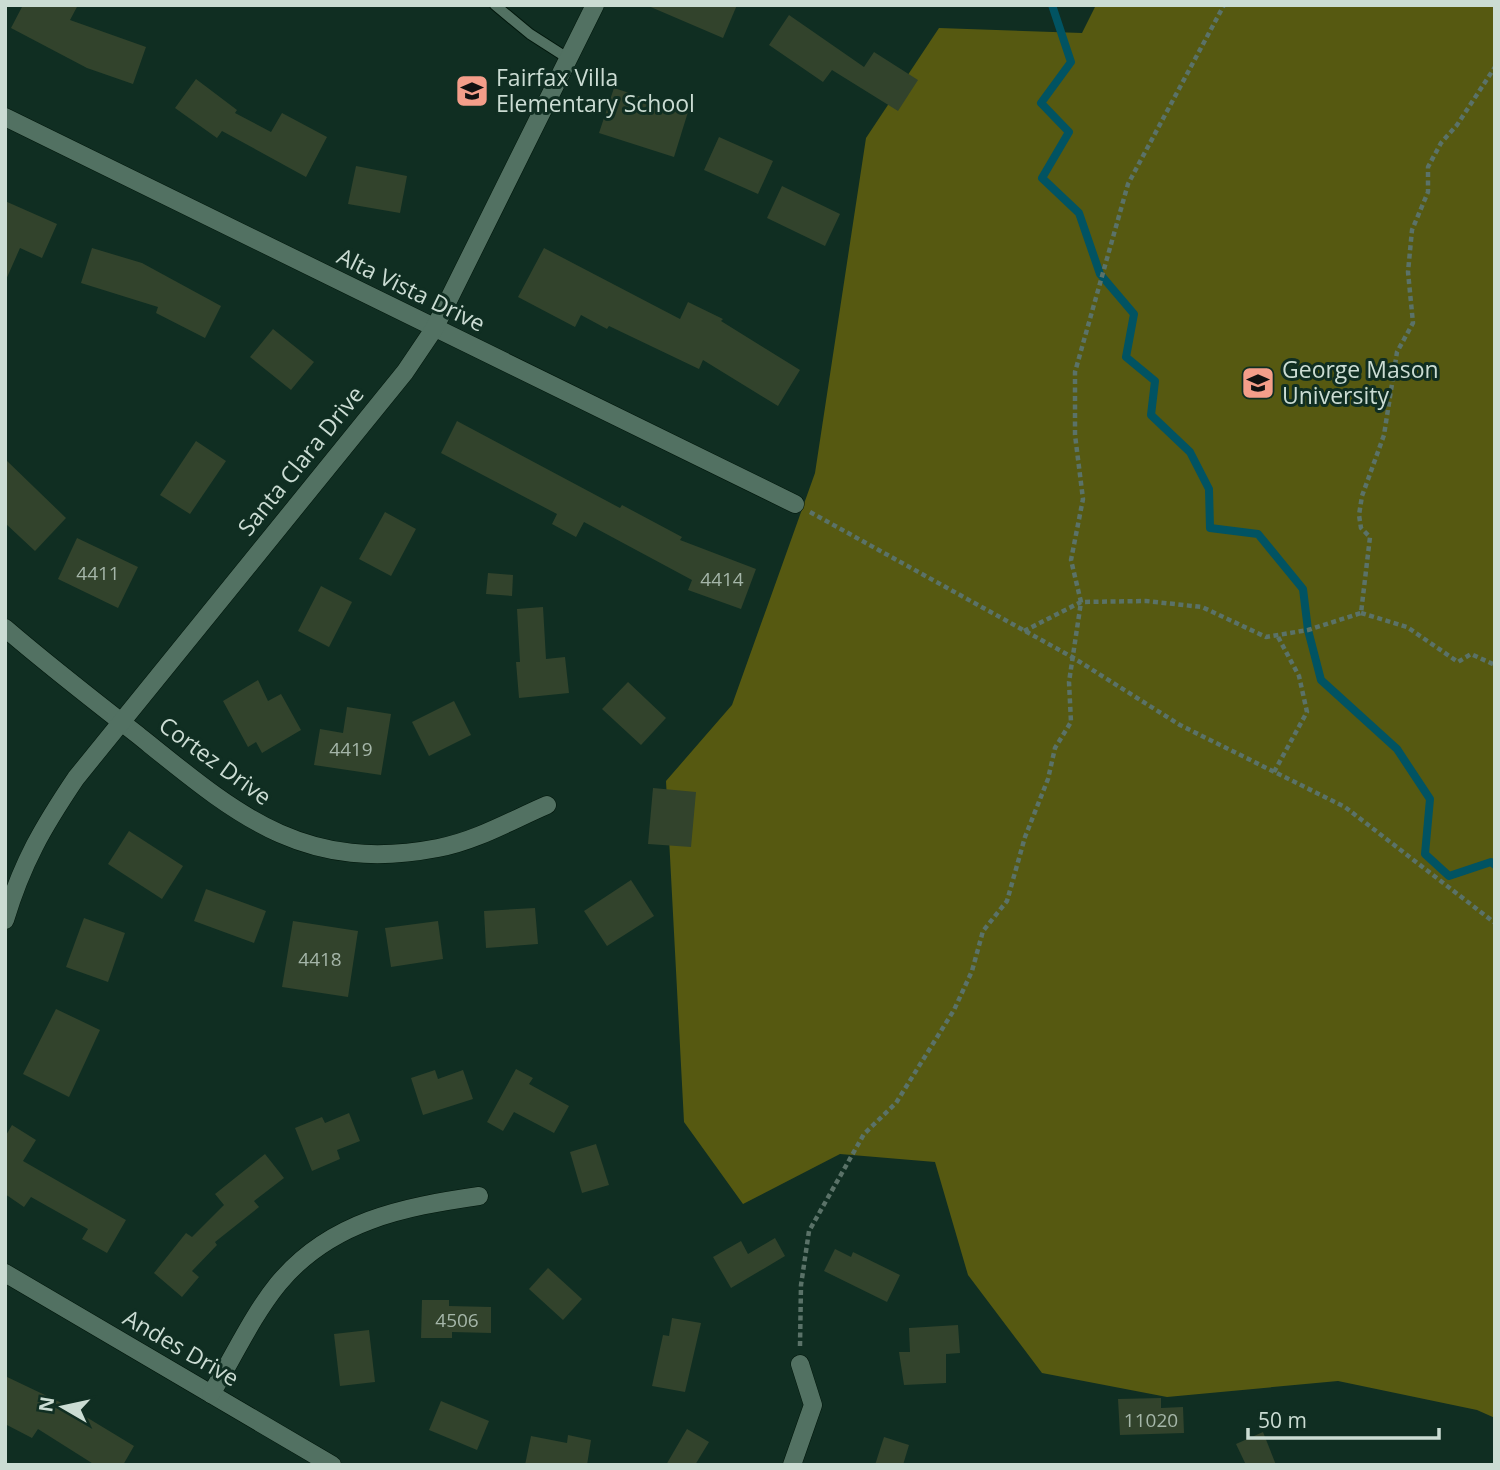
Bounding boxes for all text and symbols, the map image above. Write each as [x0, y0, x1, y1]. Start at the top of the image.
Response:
place label: Fairfax Villa Elementary School [496, 61, 695, 119]
school or university icon: Fairfax Villa Elementary School [453, 72, 491, 110]
street label: Alta Vista Drive [332, 239, 491, 339]
place label: George Mason University [1282, 353, 1439, 411]
school or university icon: George Mason University [1239, 364, 1277, 402]
street label: Santa Clara Drive [230, 379, 371, 542]
house number: 4411 [76, 560, 120, 586]
house number: 4414 [700, 566, 744, 592]
street label: Cortez Drive [153, 708, 278, 812]
house number: 4419 [329, 736, 373, 762]
house number: 4418 [298, 946, 342, 972]
street label: Andes Drive [118, 1301, 245, 1393]
house number: 4506 [435, 1307, 479, 1333]
north arrow [28, 1372, 98, 1442]
text: N [32, 1395, 60, 1414]
scale bar [1248, 1396, 1439, 1440]
text: 50 m [1258, 1406, 1307, 1434]
house number: 11020 [1124, 1407, 1178, 1433]

